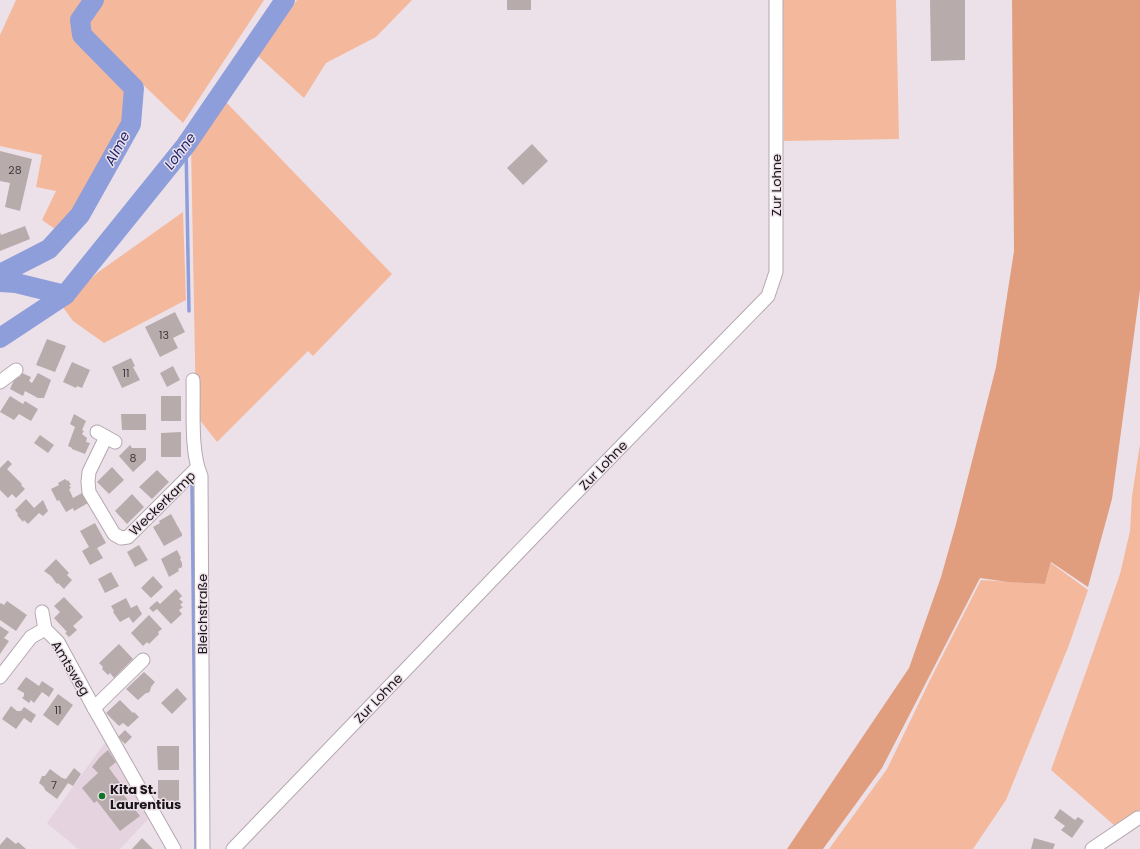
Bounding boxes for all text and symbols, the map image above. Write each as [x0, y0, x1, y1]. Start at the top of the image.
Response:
water label: Alme [99, 127, 135, 169]
water label: Lohne [159, 128, 201, 174]
street label: Zur Lohne [767, 154, 786, 216]
house number: 28 [8, 162, 22, 178]
house number: 13 [159, 327, 169, 343]
house number: 11 [122, 365, 130, 381]
street label: Zur Lohne [575, 436, 632, 494]
house number: 8 [130, 450, 137, 466]
street label: Weckerkamp [125, 467, 200, 540]
street label: Bleichstraße [193, 574, 212, 654]
street label: Amtsweg [47, 637, 94, 699]
street label: Zur Lohne [350, 669, 407, 727]
house number: 11 [54, 702, 62, 718]
house number: 7 [51, 777, 57, 793]
place label: Kita St. Laurentius [110, 780, 181, 814]
marker: Kita St. Laurentius [97, 791, 107, 801]

